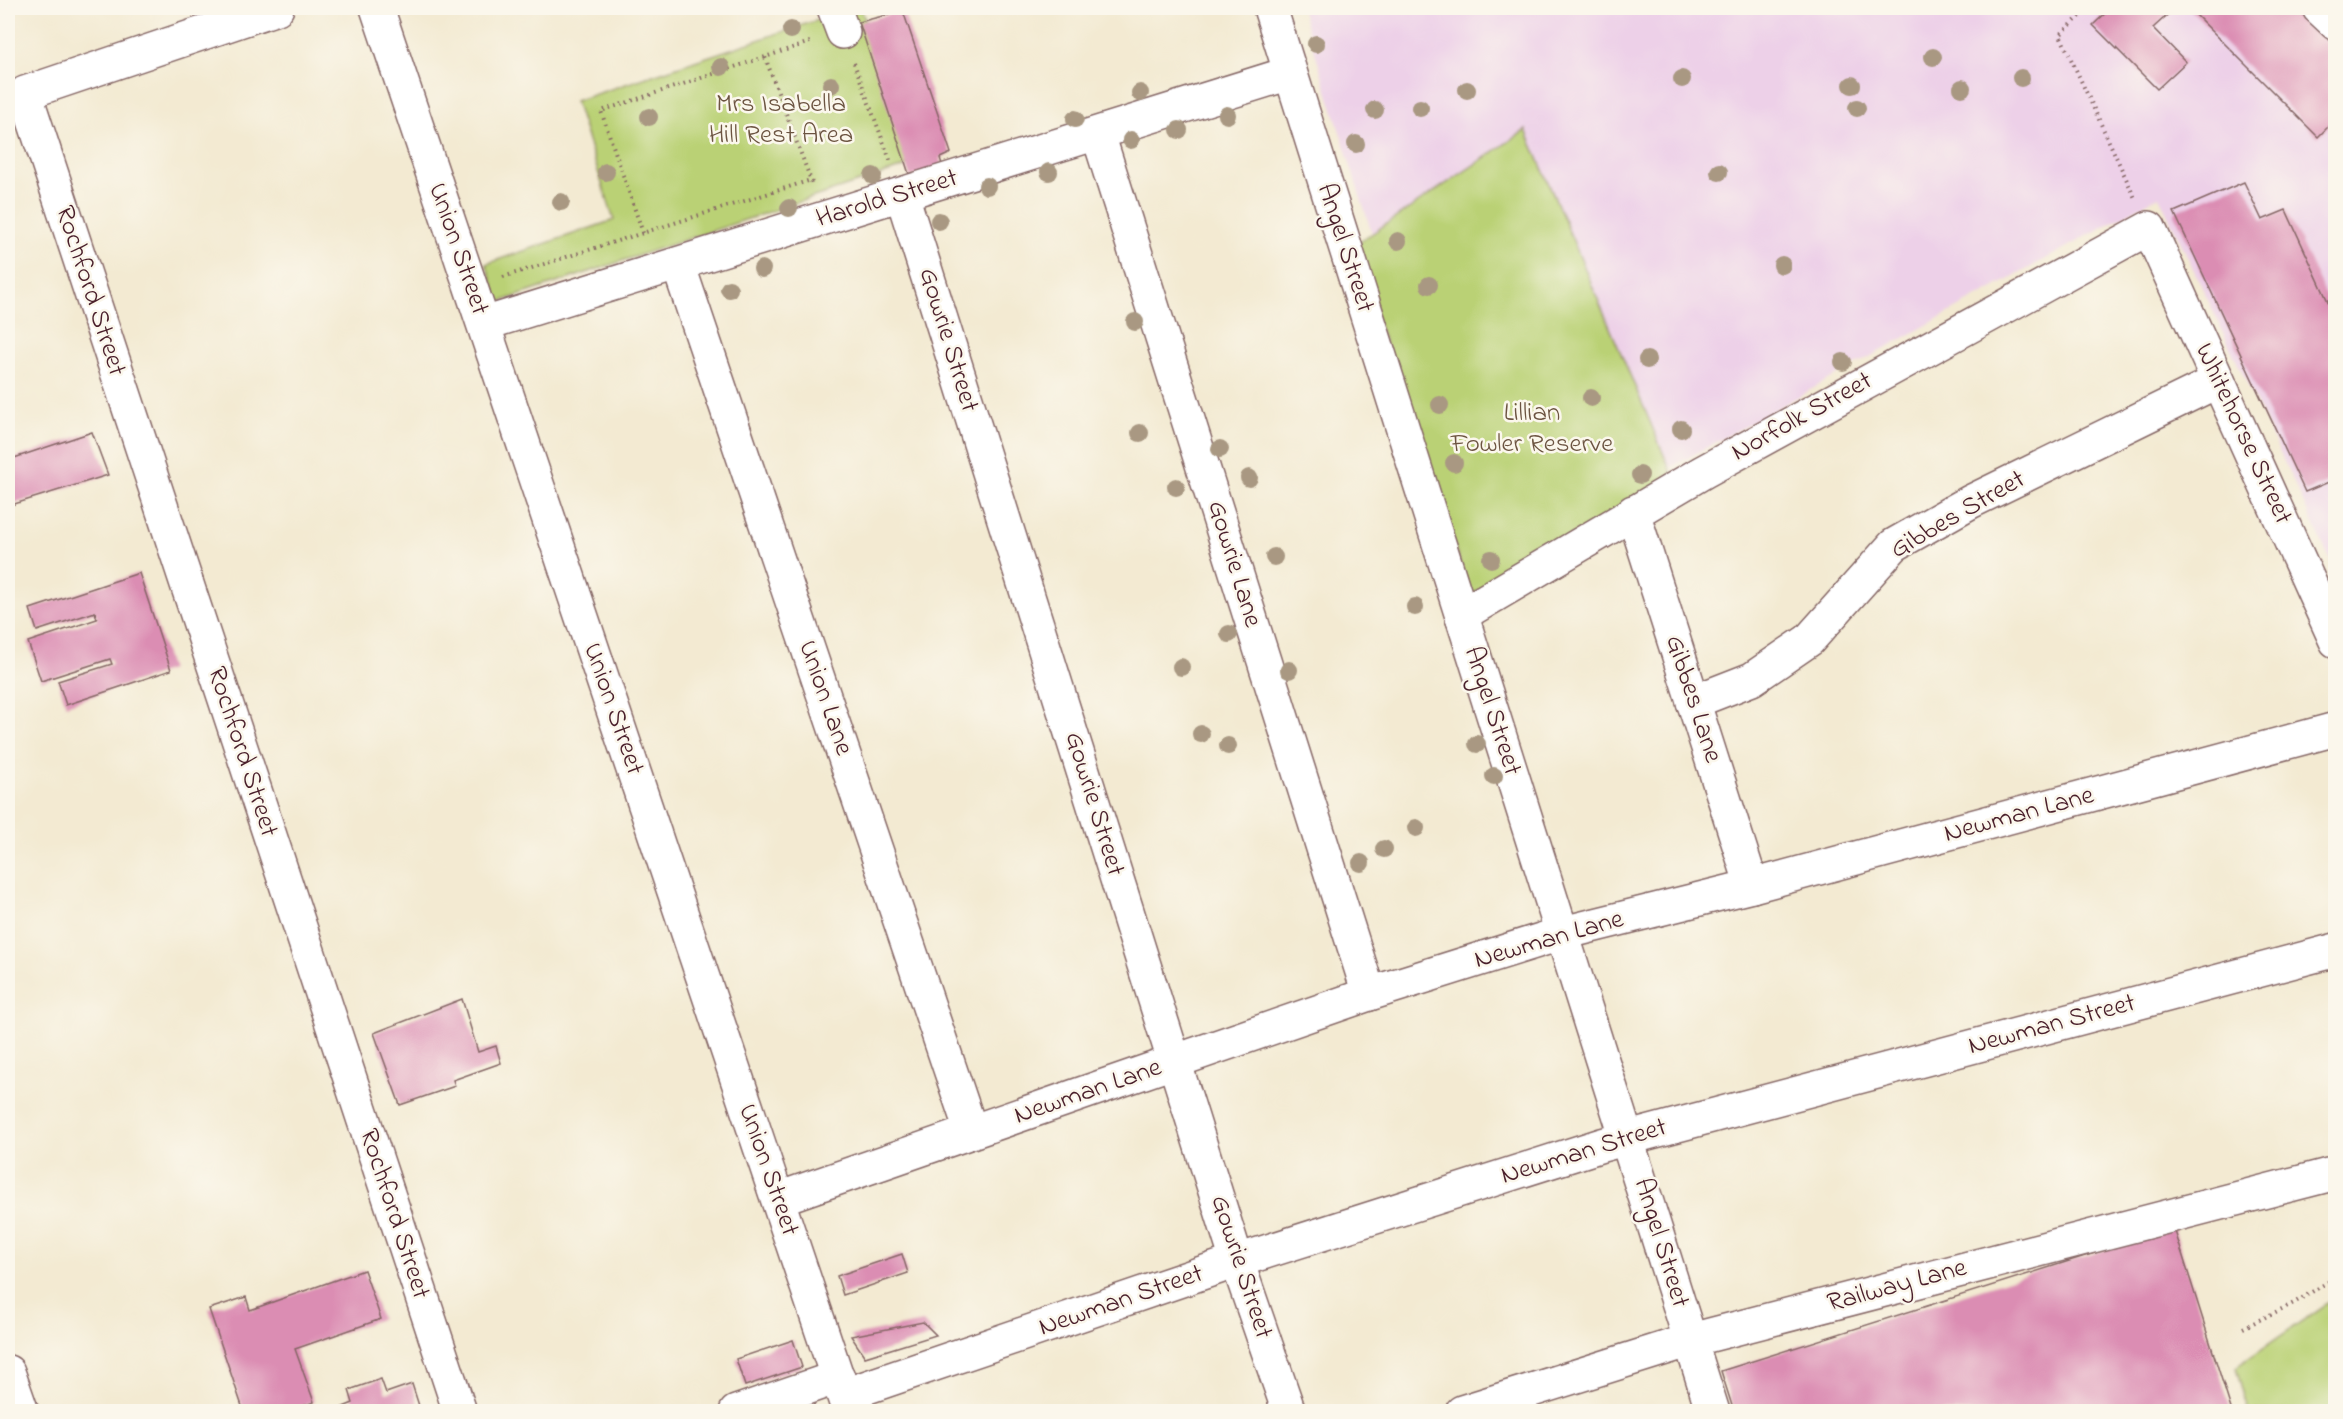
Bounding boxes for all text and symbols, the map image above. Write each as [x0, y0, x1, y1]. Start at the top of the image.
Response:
park label: Mrs Isabella Hill Rest Area [709, 85, 853, 155]
street label: Harold Street [811, 159, 963, 239]
street label: Union Street [417, 178, 499, 320]
street label: Angel Street [1306, 178, 1384, 318]
street label: Rochford Street [44, 201, 136, 381]
street label: Gowrie Street [908, 263, 988, 417]
street label: Whitehorse Street [2184, 337, 2302, 531]
street label: Norfolk Street [1724, 362, 1880, 472]
park label: Lillian Fowler Reserve [1450, 394, 1614, 464]
street label: Gibbes Street [1883, 461, 2033, 569]
street label: Gowrie Lane [1196, 496, 1272, 633]
street label: Gibbes Lane [1654, 630, 1732, 769]
street label: Union Lane [787, 635, 863, 762]
street label: Union Street [572, 638, 654, 780]
street label: Angel Street [1453, 641, 1531, 781]
street label: Rochford Street [196, 662, 288, 842]
street label: Gowrie Street [1054, 727, 1134, 881]
street label: Newman Lane [1940, 776, 2099, 854]
street label: Newman Lane [1470, 900, 1629, 980]
street label: Newman Street [1964, 984, 2140, 1066]
street label: Newman Lane [1009, 1048, 1168, 1135]
street label: Union Street [727, 1099, 809, 1241]
street label: Newman Street [1496, 1108, 1672, 1196]
street label: Rochford Street [348, 1124, 440, 1304]
street label: Angel Street [1623, 1173, 1699, 1313]
street label: Gowrie Street [1199, 1190, 1283, 1344]
street label: Railway Lane [1823, 1248, 1972, 1323]
street label: Newman Street [1033, 1255, 1209, 1347]

